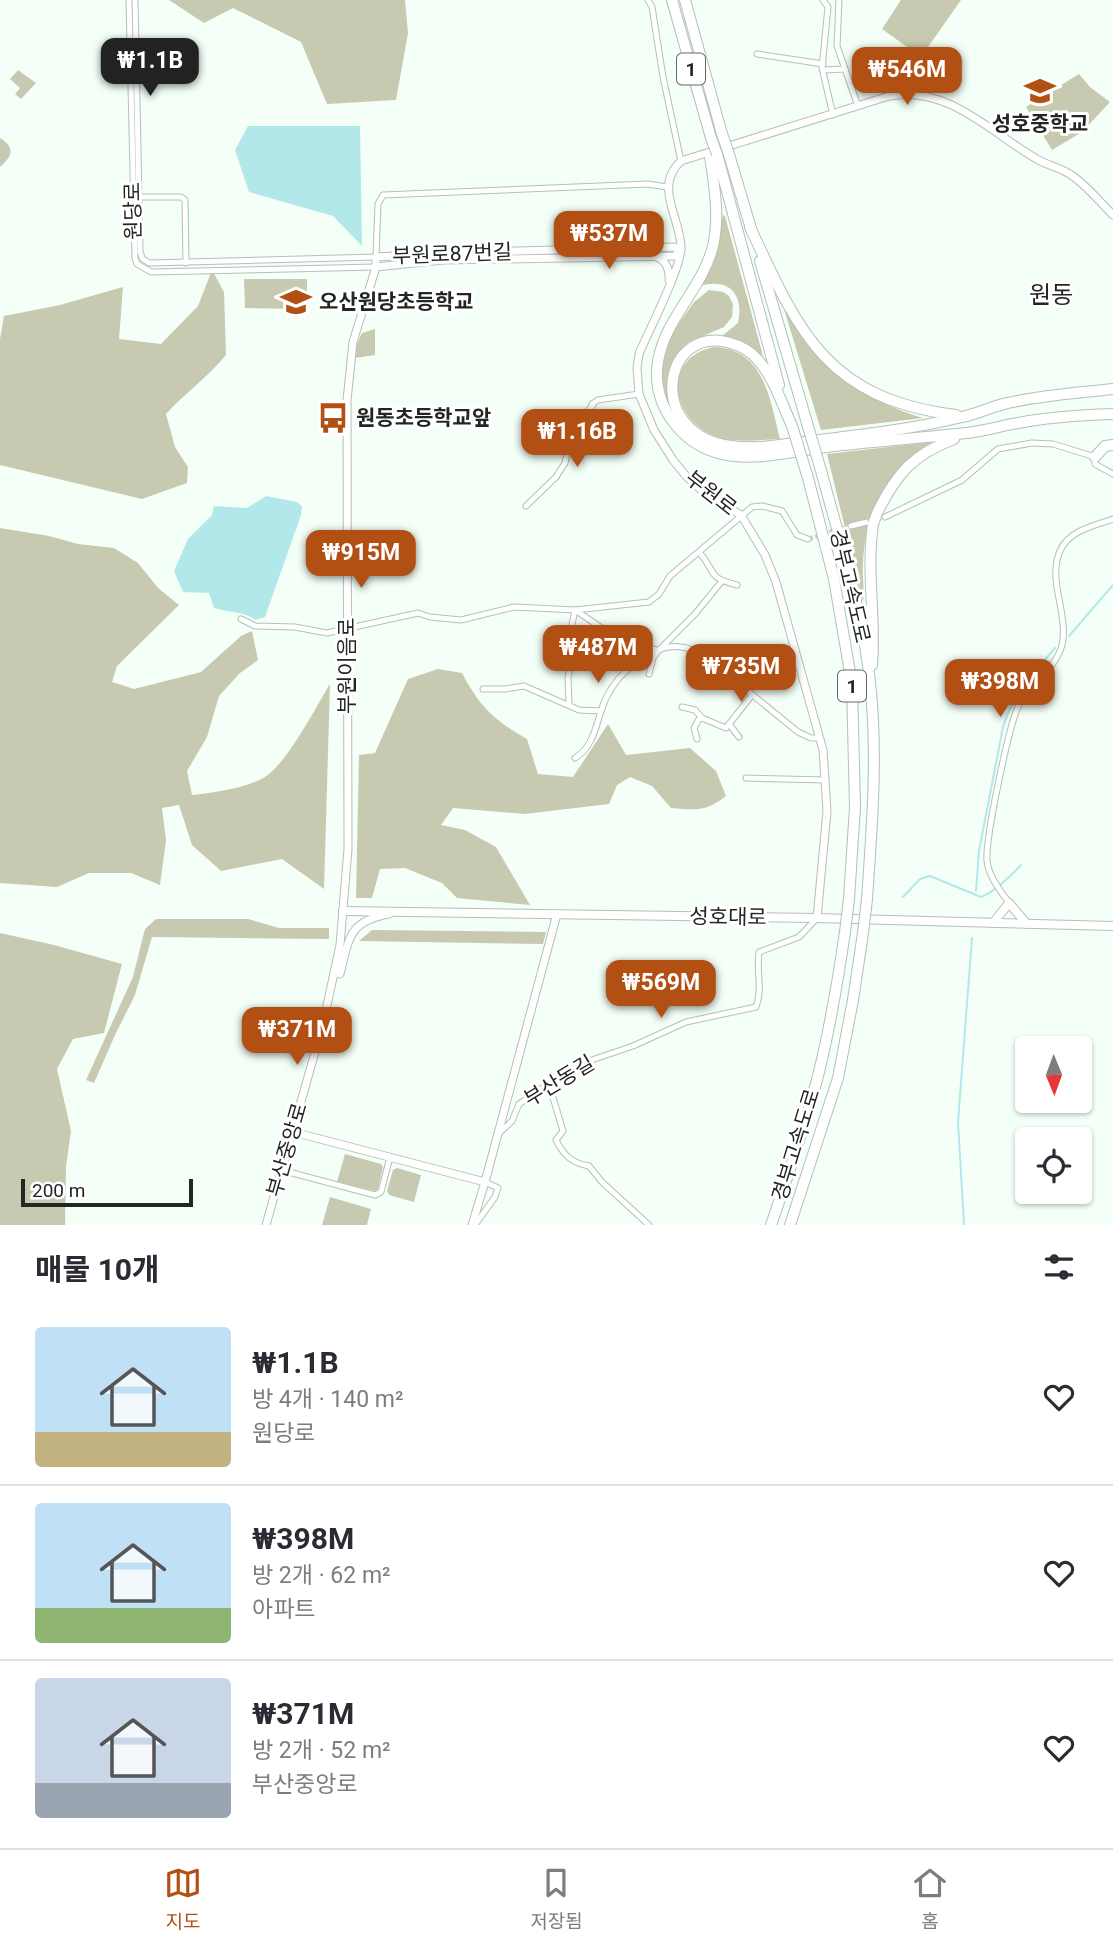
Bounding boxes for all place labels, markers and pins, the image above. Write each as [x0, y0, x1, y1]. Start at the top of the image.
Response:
pin: ₩1.1B [101, 38, 199, 98]
pin: ₩546M [858, 48, 956, 107]
school or university icon: 성호중학교 [1023, 74, 1057, 108]
place label: 성호중학교 [992, 112, 1088, 136]
pin: ₩537M [560, 212, 658, 271]
school or university icon: 오산원당초등학교 [279, 285, 313, 319]
place label: 오산원당초등학교 [319, 290, 474, 314]
bus stop icon: 원동초등학교앞 [316, 401, 350, 435]
place label: 원동초등학교앞 [356, 406, 491, 430]
pin: ₩1.16B [520, 410, 634, 469]
pin: ₩915M [312, 530, 410, 590]
pin: ₩487M [549, 626, 647, 685]
pin: ₩735M [692, 644, 790, 704]
pin: ₩398M [951, 660, 1049, 719]
pin: ₩569M [612, 960, 710, 1020]
pin: ₩371M [248, 1007, 346, 1067]

